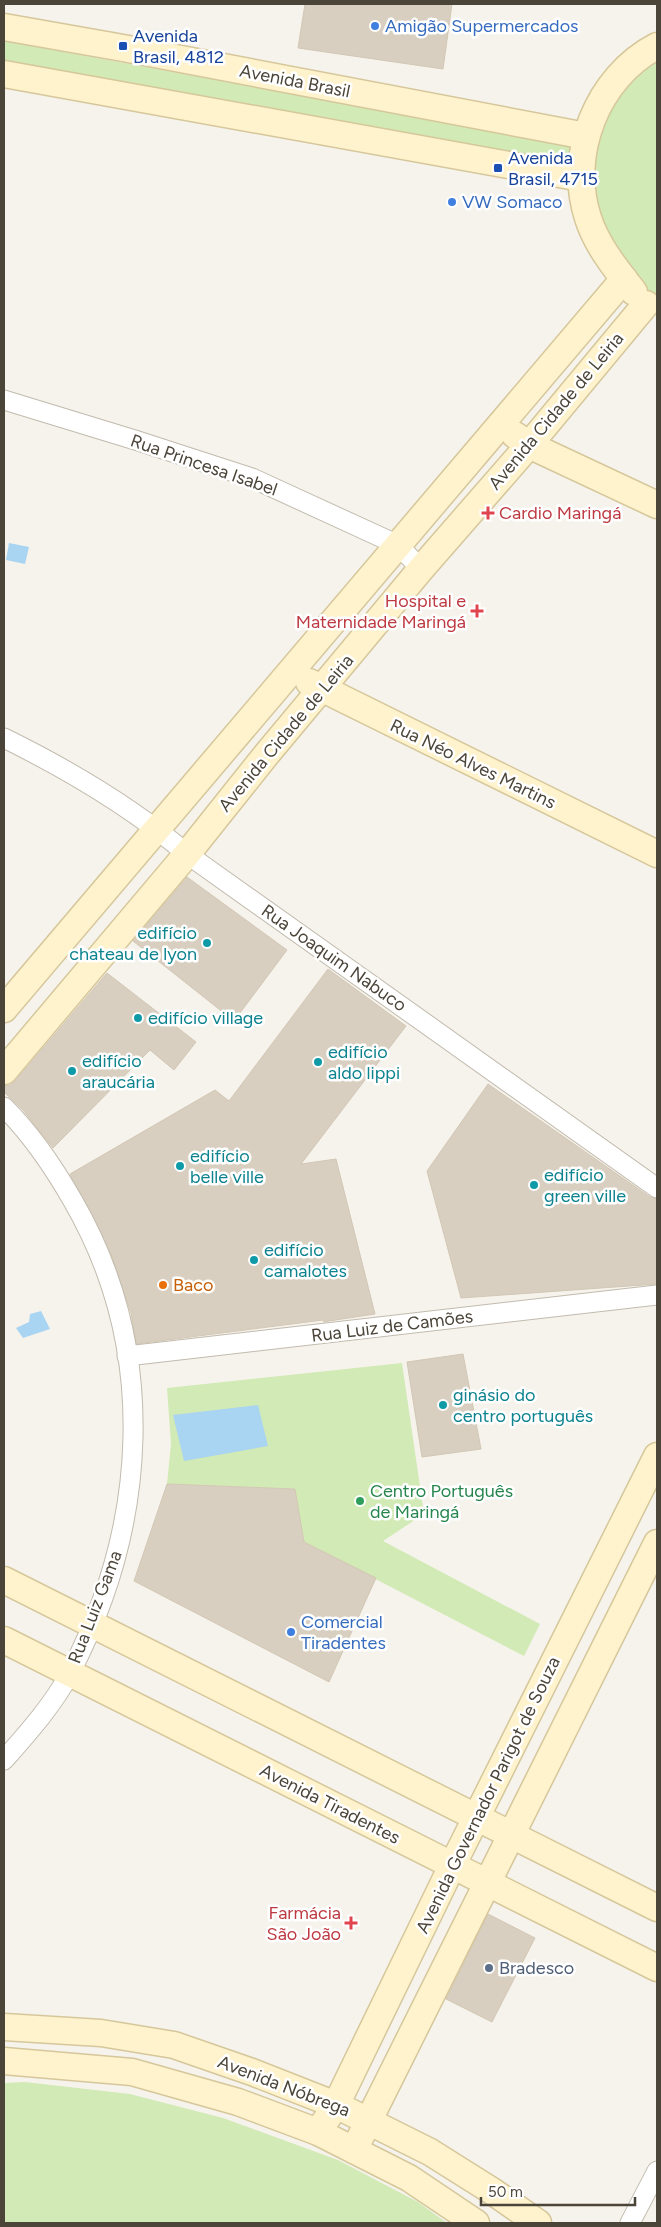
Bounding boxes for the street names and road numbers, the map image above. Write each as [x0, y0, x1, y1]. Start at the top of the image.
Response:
street label: Avenida Brasil [238, 60, 352, 102]
street label: Avenida Cidade de Leiria [484, 328, 628, 494]
street label: Rua Princesa Isabel [128, 430, 280, 500]
street label: Avenida Cidade de Leiria [214, 650, 358, 816]
street label: Rua Néo Alves Martins [387, 714, 559, 814]
street label: Rua Joaquim Nabuco [257, 900, 411, 1016]
street label: Rua Luiz de Camões [310, 1305, 474, 1347]
street label: Rua Luiz Gama [63, 1547, 127, 1667]
street label: Avenida Governador Parigot de Souza [411, 1653, 565, 1937]
street label: Avenida Tiradentes [256, 1759, 404, 1849]
street label: Avenida Nóbrega [215, 2051, 353, 2121]

